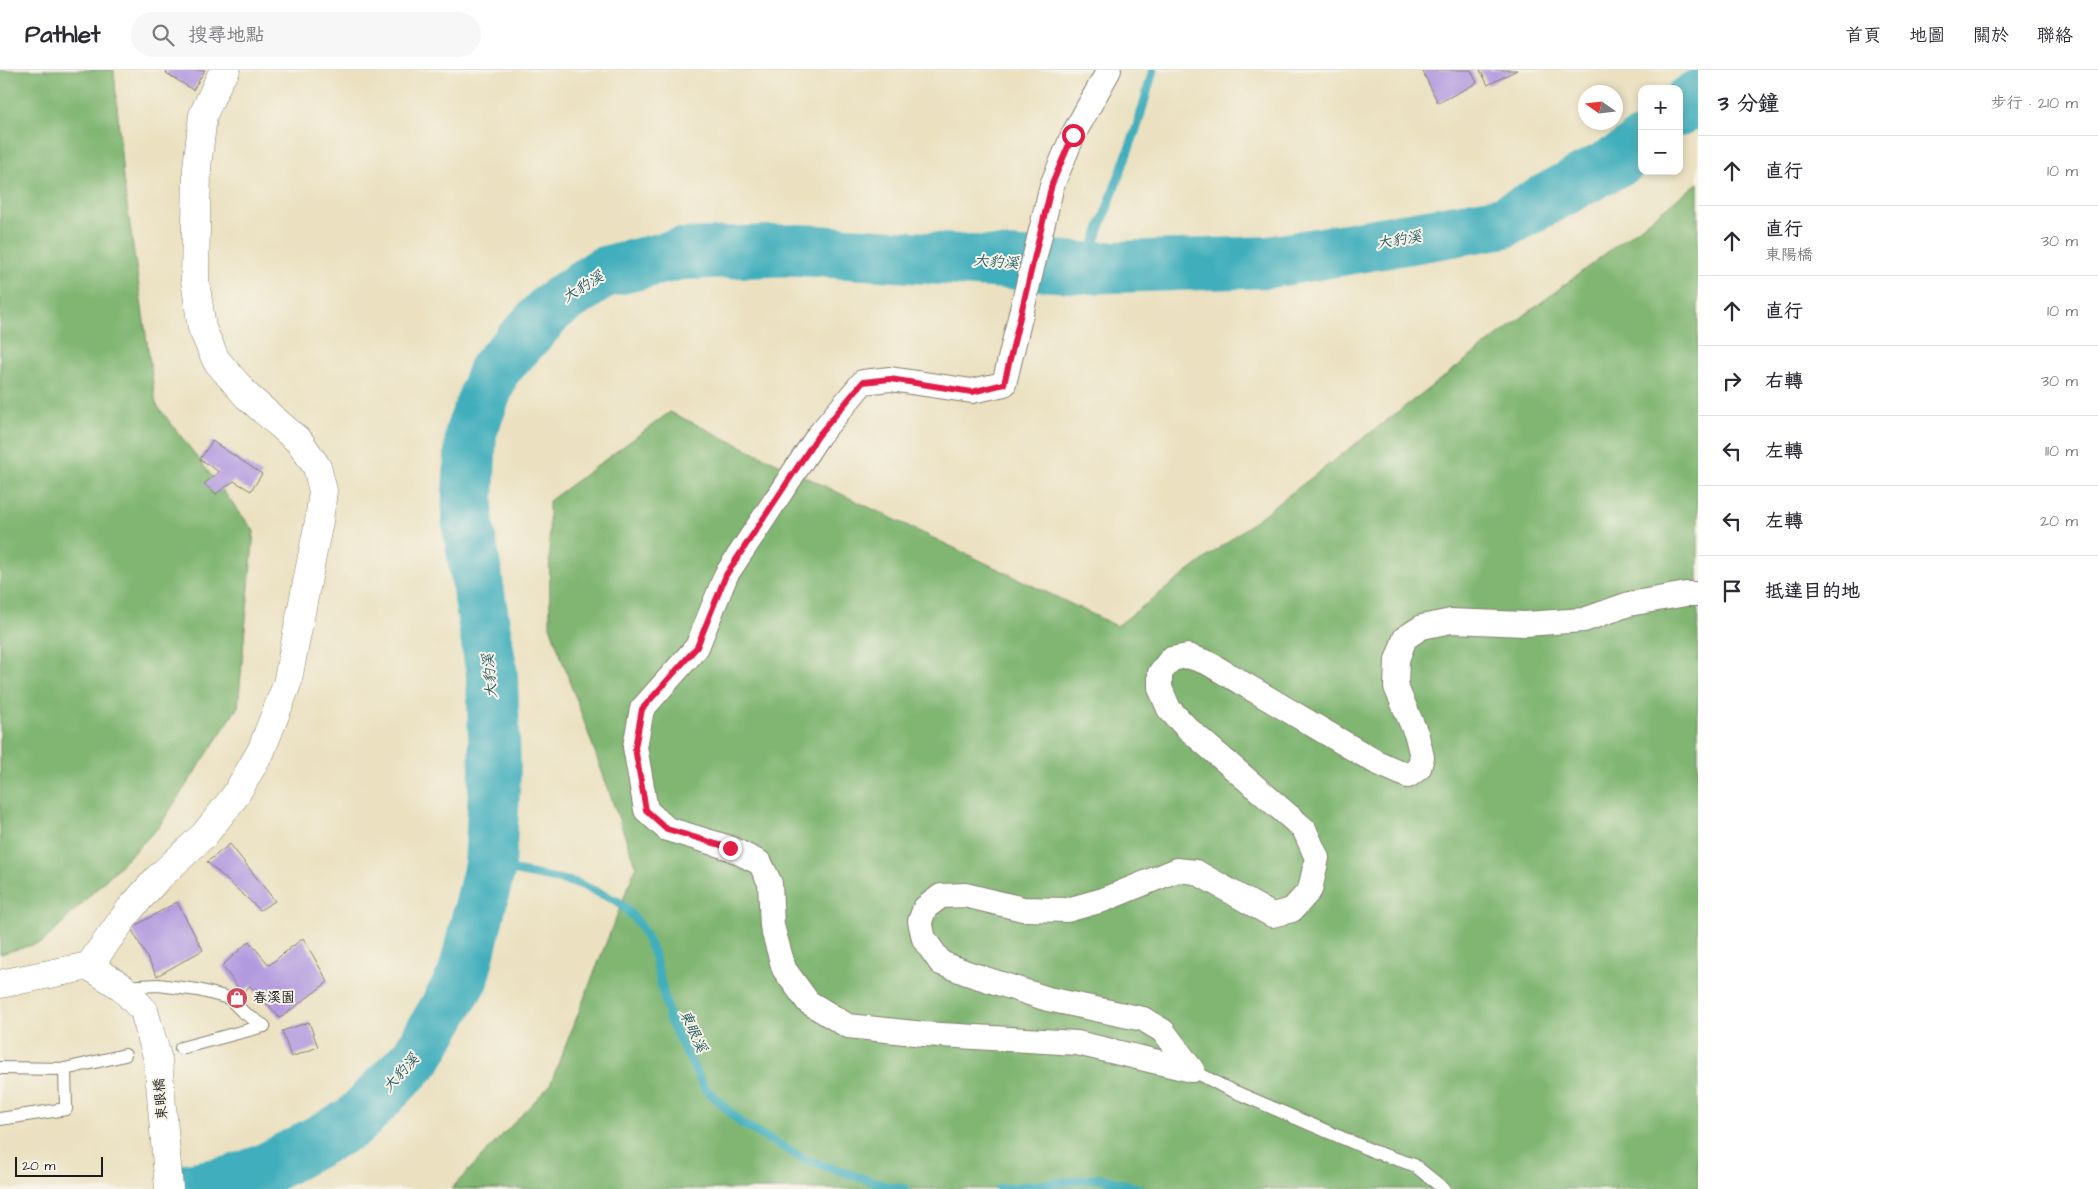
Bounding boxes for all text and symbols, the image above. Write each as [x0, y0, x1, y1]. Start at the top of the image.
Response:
search box [131, 12, 481, 57]
text: Pathlet [25, 18, 101, 52]
icon: search [149, 21, 177, 49]
text: 搜尋地點 [189, 22, 265, 49]
text: 首頁 [1845, 23, 1881, 48]
text: 地圖 [1909, 23, 1945, 48]
text: 關於 [1973, 23, 2009, 48]
text: 聯絡 [2037, 23, 2073, 48]
north arrow [1578, 85, 1623, 130]
map controls [1638, 85, 1683, 175]
button: + [1638, 85, 1683, 130]
text: 3 分鐘 [1718, 89, 1779, 118]
text: 步行 · 210 m [1991, 92, 2078, 114]
route start [1062, 124, 1085, 147]
button: − [1638, 130, 1683, 175]
icon: ahead [1718, 157, 1746, 185]
text: 直行 [1765, 158, 1803, 185]
text: 10 m [2047, 160, 2078, 182]
text: 直行 [1765, 216, 1803, 243]
water label: 大豹溪 [1375, 226, 1424, 254]
icon: ahead [1718, 227, 1746, 255]
text: 30 m [2041, 230, 2078, 252]
text: 東陽橋 [1765, 244, 1813, 266]
water label: 大豹溪 [973, 250, 1020, 274]
water label: 大豹溪 [558, 266, 608, 308]
icon: ahead [1718, 297, 1746, 325]
text: 直行 [1765, 298, 1803, 325]
text: 10 m [2047, 300, 2078, 322]
icon: right [1718, 367, 1746, 395]
text: 右轉 [1765, 368, 1803, 395]
text: 30 m [2041, 370, 2078, 392]
icon: left [1718, 437, 1746, 465]
text: 左轉 [1765, 438, 1803, 465]
text: 110 m [2045, 440, 2078, 462]
icon: left [1718, 507, 1746, 535]
text: 左轉 [1765, 508, 1803, 535]
text: 20 m [2040, 510, 2078, 532]
icon: arrive [1718, 577, 1746, 605]
text: 抵達目的地 [1765, 578, 1860, 605]
water label: 大豹溪 [477, 652, 502, 699]
route end [719, 837, 742, 860]
shop icon: 春溪園 [225, 986, 249, 1010]
place label: 春溪園 [253, 988, 295, 1008]
water label: 東眼溪 [674, 1006, 712, 1057]
water label: 大豹溪 [378, 1049, 425, 1097]
street label: 東眼橋 [149, 1077, 173, 1121]
scale bar [15, 1154, 102, 1177]
text: 20 m [22, 1156, 55, 1176]

